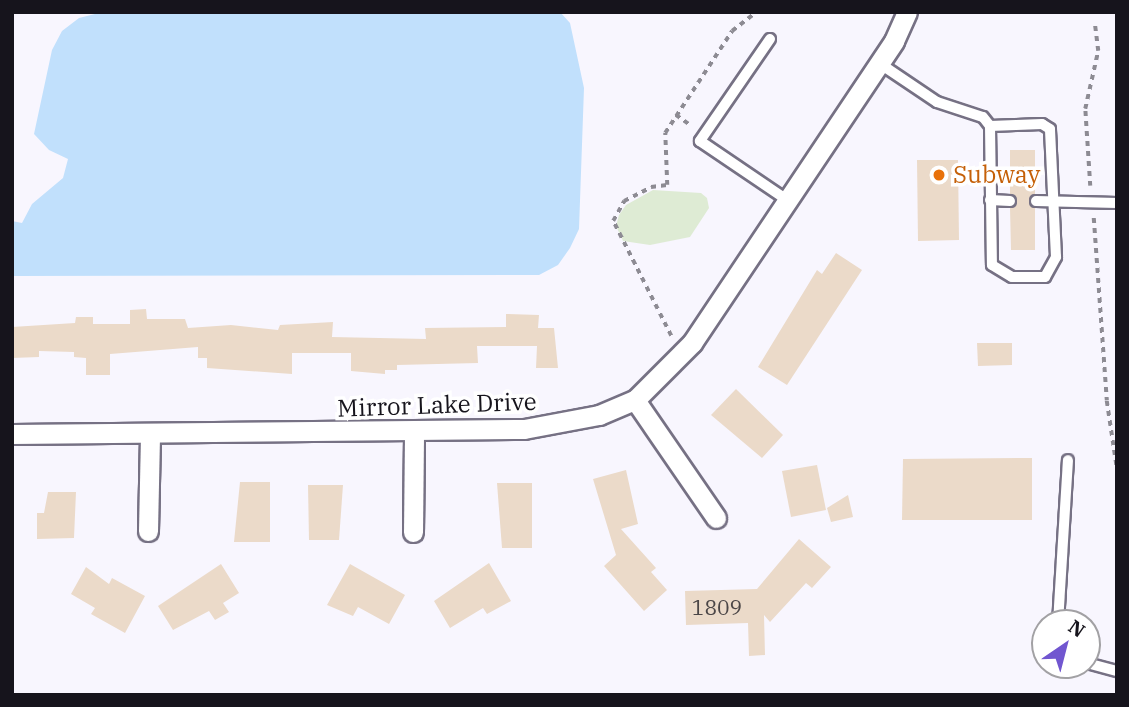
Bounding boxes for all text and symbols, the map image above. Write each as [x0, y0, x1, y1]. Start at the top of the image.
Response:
place label: Subway [953, 161, 1040, 189]
marker: Subway [931, 167, 947, 183]
street label: Mirror Lake Drive [337, 387, 537, 423]
house number: 1809 [692, 594, 742, 620]
north arrow [1031, 609, 1101, 679]
text: N [1064, 614, 1090, 643]

